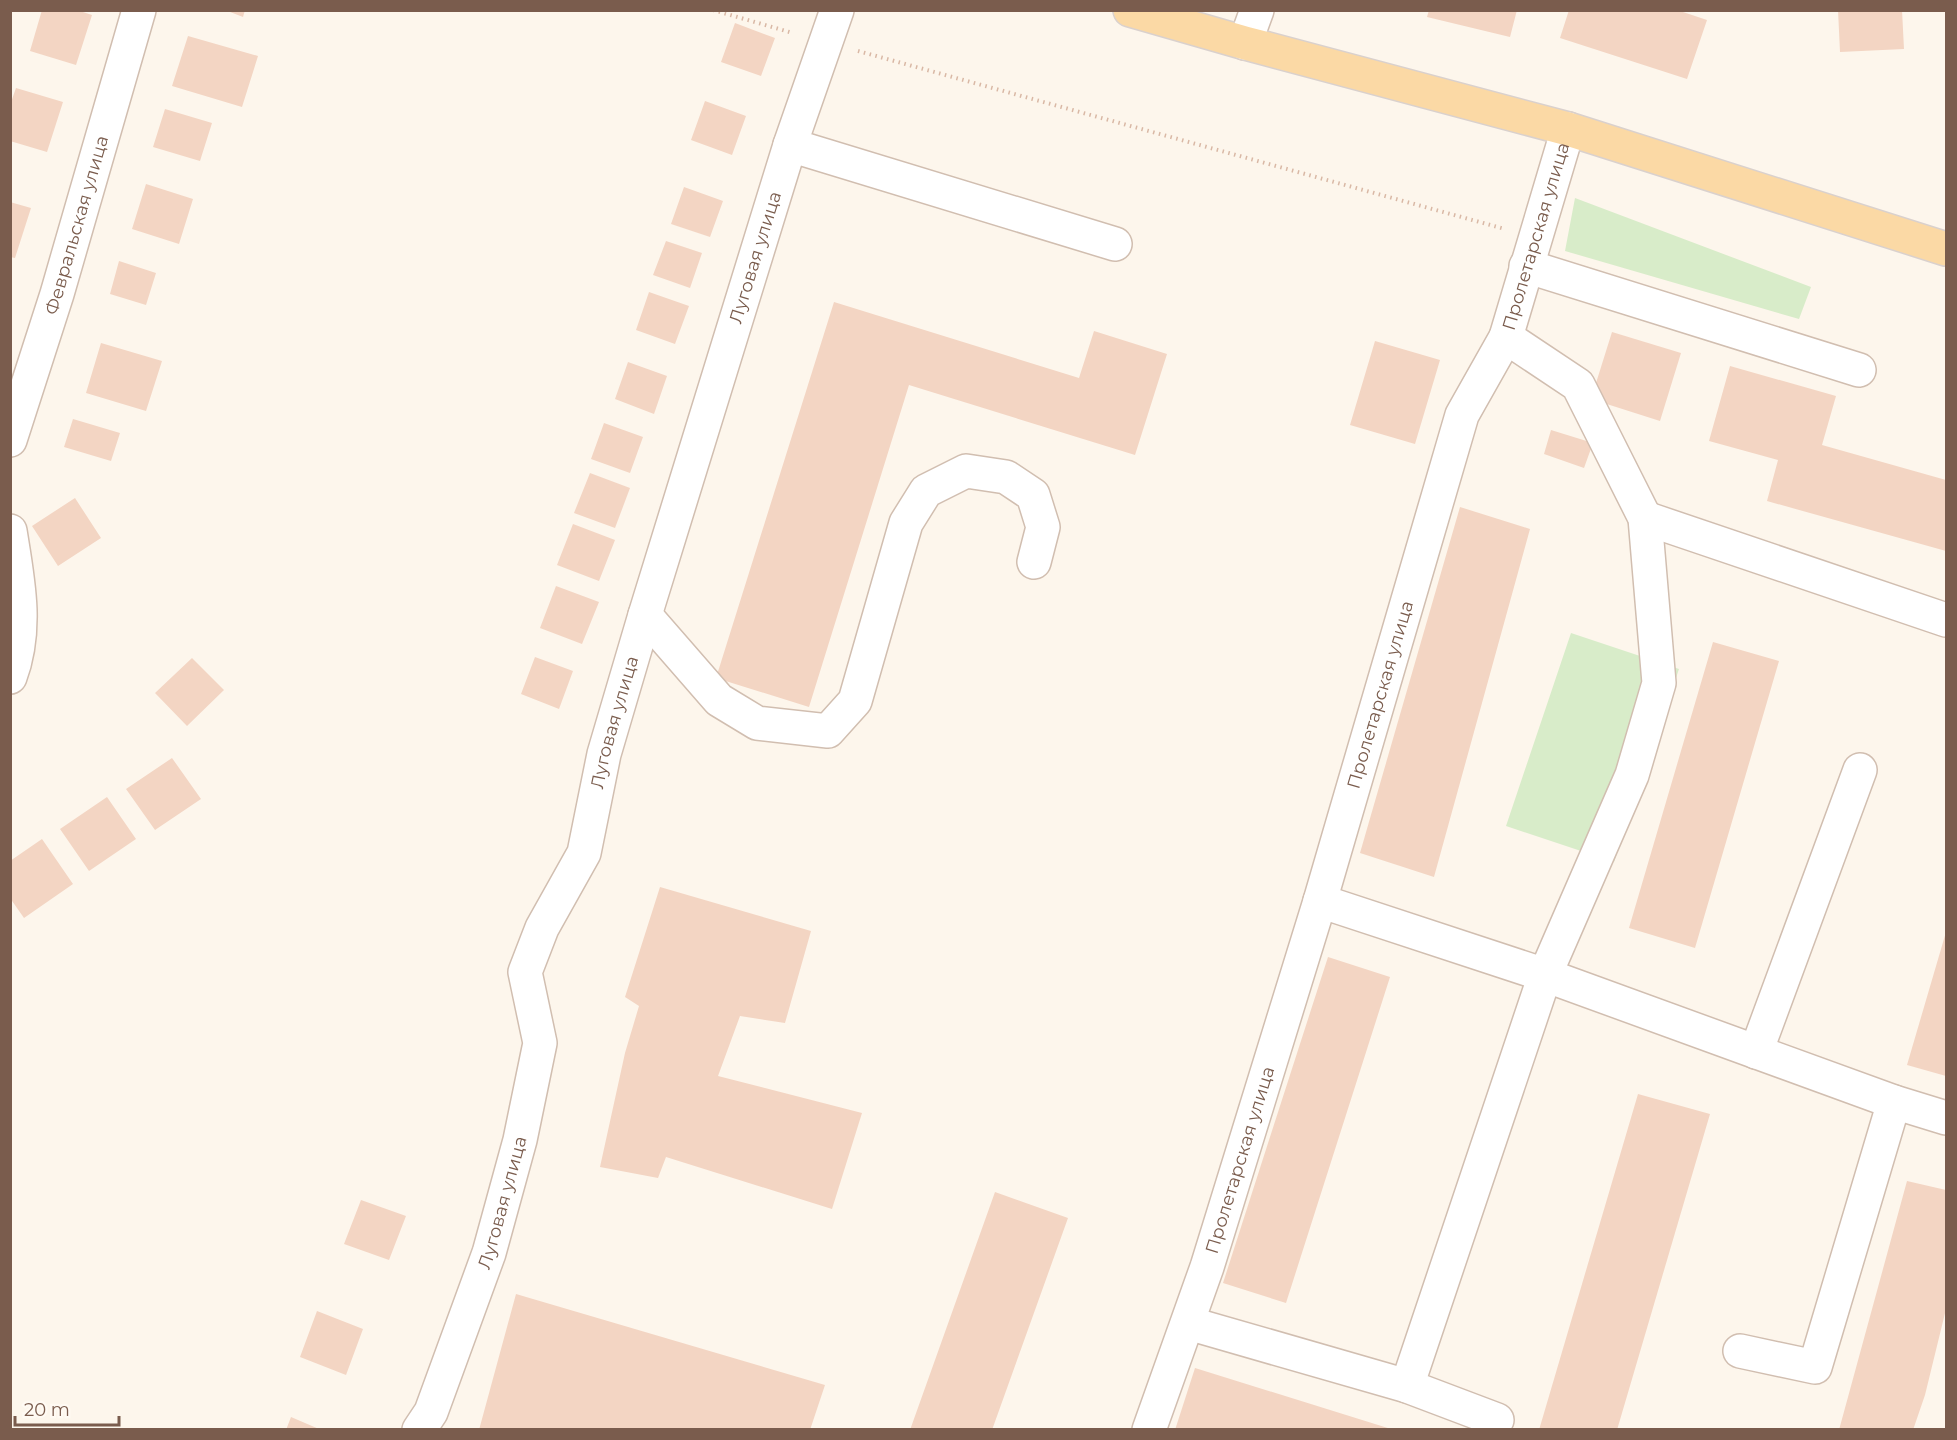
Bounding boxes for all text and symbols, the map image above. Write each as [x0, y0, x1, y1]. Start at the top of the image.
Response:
street label: Февральская улица [40, 133, 113, 318]
street label: Пролетарская улица [1498, 140, 1574, 333]
street label: Луговая улица [725, 189, 786, 326]
street label: Пролетарская улица [1342, 598, 1418, 791]
street label: Луговая улица [586, 653, 643, 791]
street label: Пролетарская улица [1201, 1064, 1279, 1256]
street label: Луговая улица [473, 1134, 532, 1272]
scale bar [15, 1389, 118, 1427]
text: 20 m [24, 1399, 70, 1421]

